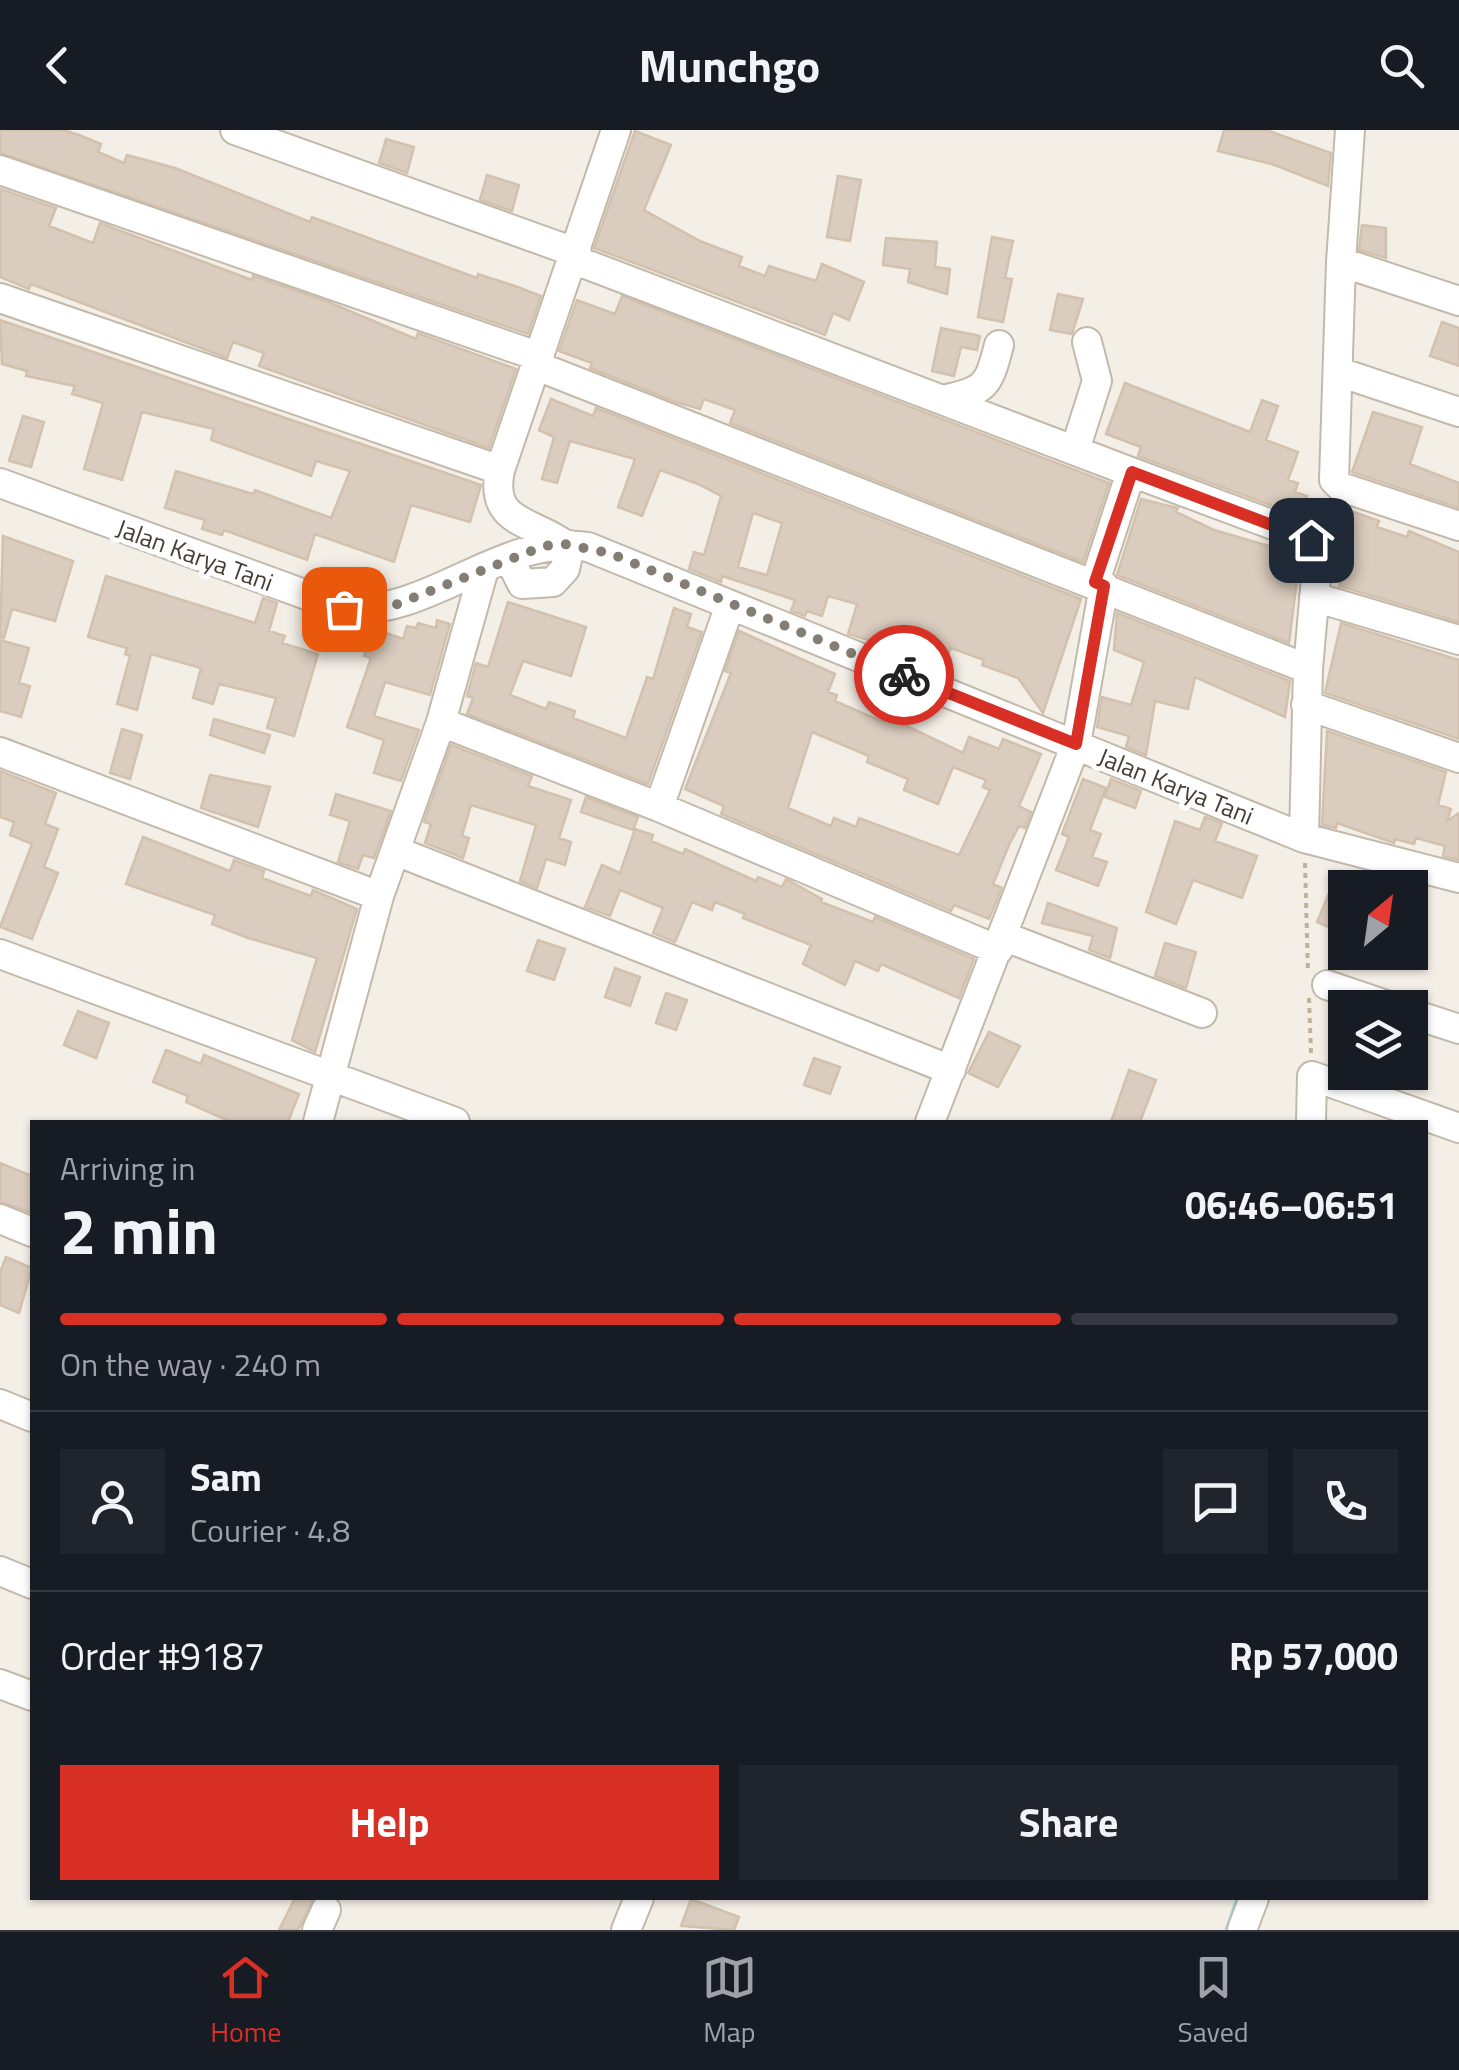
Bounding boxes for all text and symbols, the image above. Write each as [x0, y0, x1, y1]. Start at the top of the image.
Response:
text: Munchgo [639, 31, 820, 99]
icon: back [30, 38, 85, 93]
icon: search [1374, 38, 1429, 93]
pin [1269, 498, 1354, 583]
street label: Jalan Karya Tani [111, 509, 279, 601]
icon: home [1284, 513, 1339, 568]
pin [302, 567, 387, 652]
icon: bag [317, 582, 372, 637]
courier [854, 625, 954, 725]
icon: bike [877, 648, 932, 703]
street label: Jalan Karya Tani [1093, 738, 1259, 834]
north arrow [1328, 870, 1428, 970]
map controls [1328, 870, 1428, 1090]
button: layers [1328, 990, 1428, 1090]
text: Arriving in [60, 1144, 196, 1192]
text: 06:46–06:51 [1185, 1176, 1398, 1234]
text: 2 min [60, 1180, 218, 1279]
text: On the way · 240 m [60, 1340, 321, 1388]
text: Sam [190, 1448, 262, 1506]
button: person [60, 1449, 165, 1554]
button: chat [1163, 1449, 1268, 1554]
button: phone [1293, 1449, 1398, 1554]
text: Courier · 4.8 [190, 1506, 350, 1554]
text: Order #9187 [60, 1627, 265, 1685]
text: Rp 57,000 [1229, 1627, 1398, 1685]
button: Help [60, 1765, 719, 1880]
button: Share [739, 1765, 1398, 1880]
tab: Home [210, 1950, 281, 2053]
tab: Map [702, 1950, 757, 2053]
tab: Saved [1177, 1950, 1249, 2053]

